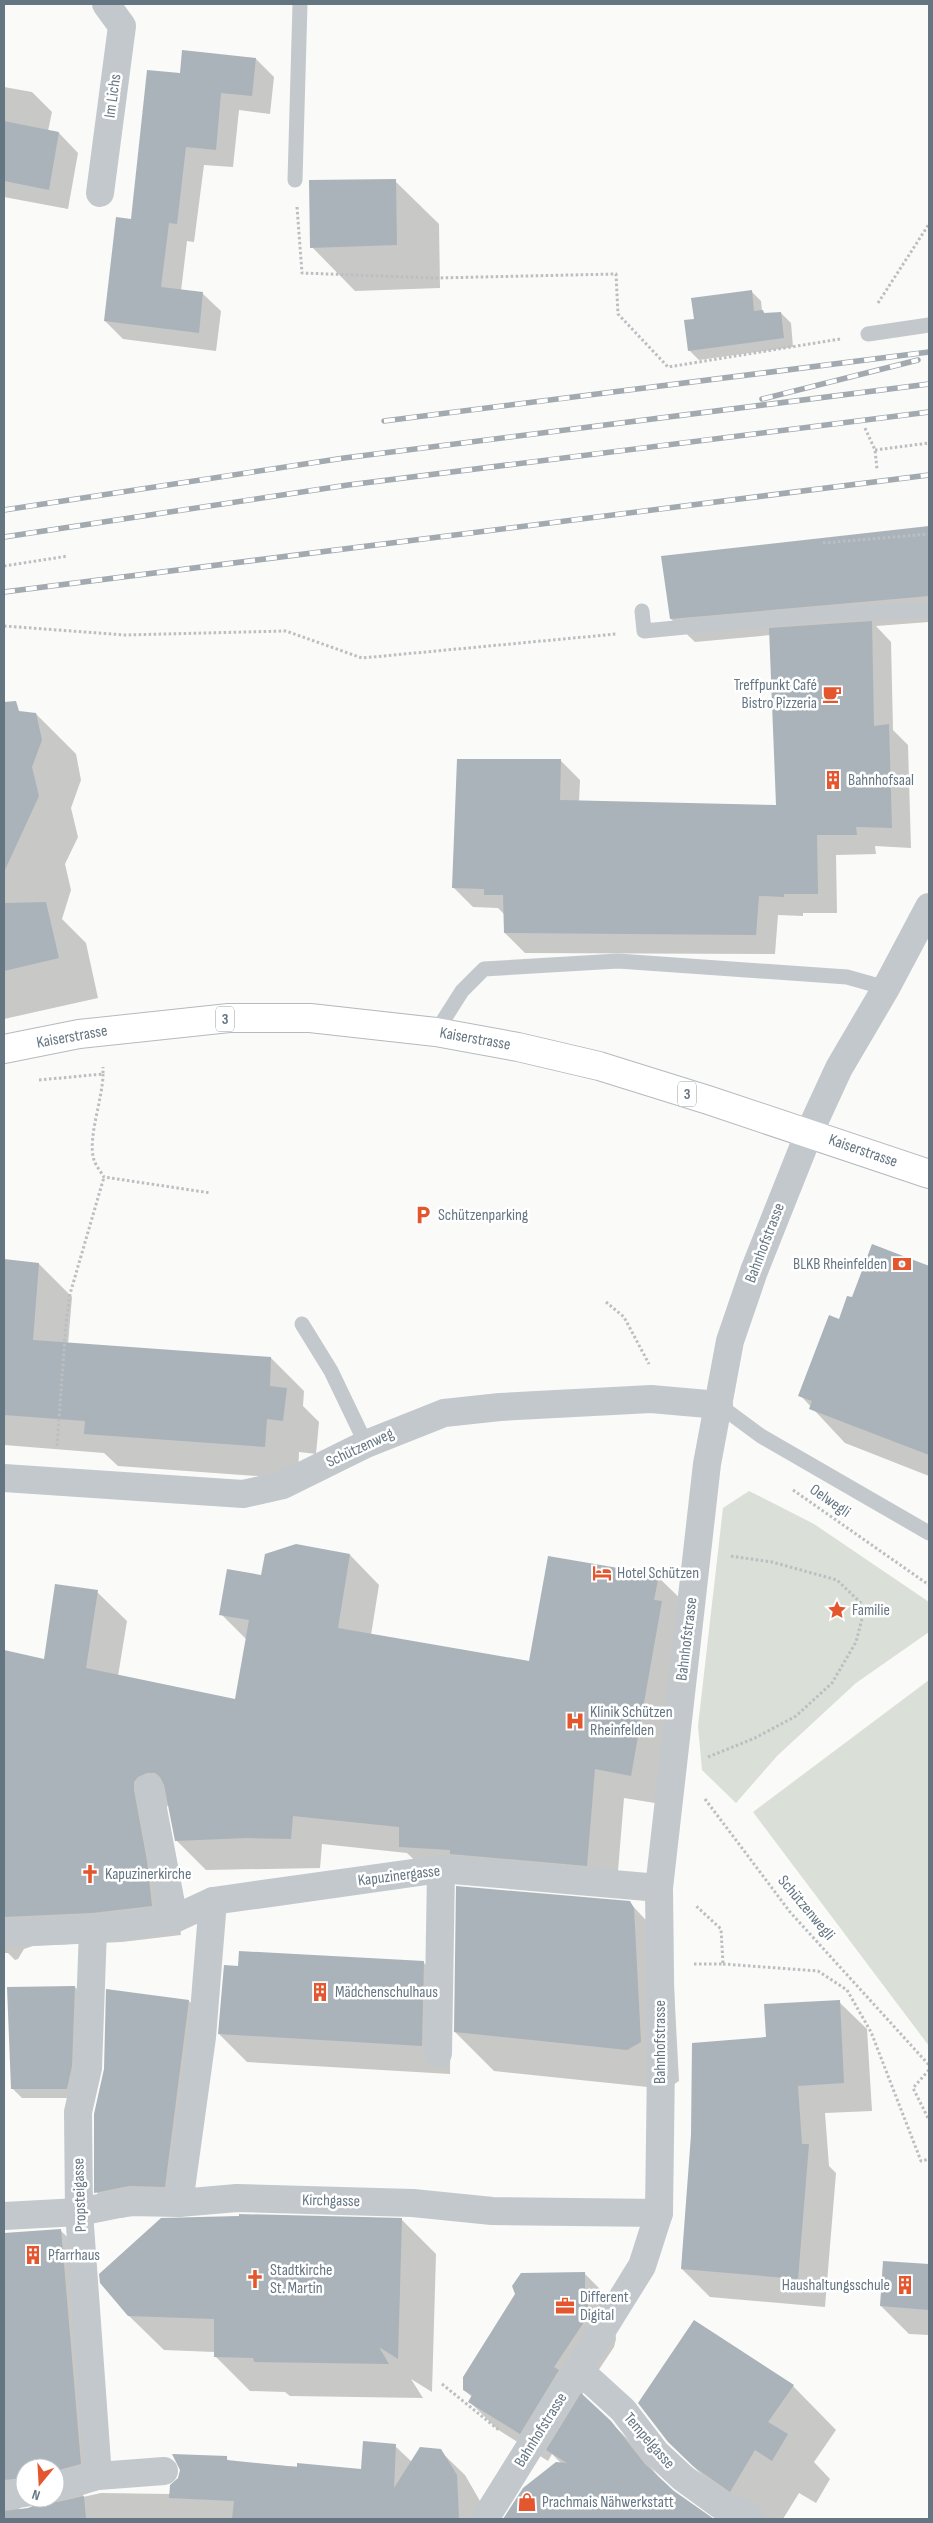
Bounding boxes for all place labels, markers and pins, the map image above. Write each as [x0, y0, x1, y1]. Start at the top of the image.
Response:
place label: Treffpunkt Café Bistro Pizzeria [734, 676, 817, 713]
cafe icon: Treffpunkt Café Bistro Pizzeria [821, 683, 843, 705]
building icon: Bahnhofsaal [822, 769, 844, 791]
place label: Bahnhofsaal [848, 771, 914, 790]
parking icon: Schützenparking [412, 1204, 434, 1226]
place label: Schützenparking [438, 1206, 528, 1225]
bank icon: BLKB Rheinfelden [891, 1253, 913, 1275]
place label: BLKB Rheinfelden [793, 1255, 887, 1274]
hotel icon: Hotel Schützen [591, 1562, 613, 1584]
place label: Hotel Schützen [617, 1564, 699, 1583]
place icon: Familie [826, 1599, 848, 1621]
place label: Familie [852, 1601, 890, 1620]
place label: Klinik Schützen Rheinfelden [590, 1703, 673, 1740]
hospital icon: Klinik Schützen Rheinfelden [564, 1710, 586, 1732]
church icon: Kapuzinerkirche [79, 1863, 101, 1885]
place label: Kapuzinerkirche [105, 1865, 191, 1884]
building icon: Mädchenschulhaus [309, 1981, 331, 2003]
place label: Mädchenschulhaus [335, 1983, 438, 2002]
building icon: Pfarrhaus [22, 2244, 44, 2266]
place label: Pfarrhaus [48, 2246, 100, 2265]
place label: Stadtkirche St. Martin [270, 2261, 332, 2298]
church icon: Stadtkirche St. Martin [244, 2268, 266, 2290]
building icon: Haushaltungsschule [894, 2274, 916, 2296]
place label: Haushaltungsschule [782, 2276, 890, 2295]
place label: Different Digital [580, 2288, 629, 2325]
office icon: Different Digital [554, 2295, 576, 2317]
shop icon: Prachmais Nähwerkstatt [516, 2491, 538, 2513]
place label: Prachmais Nähwerkstatt [542, 2493, 674, 2512]

